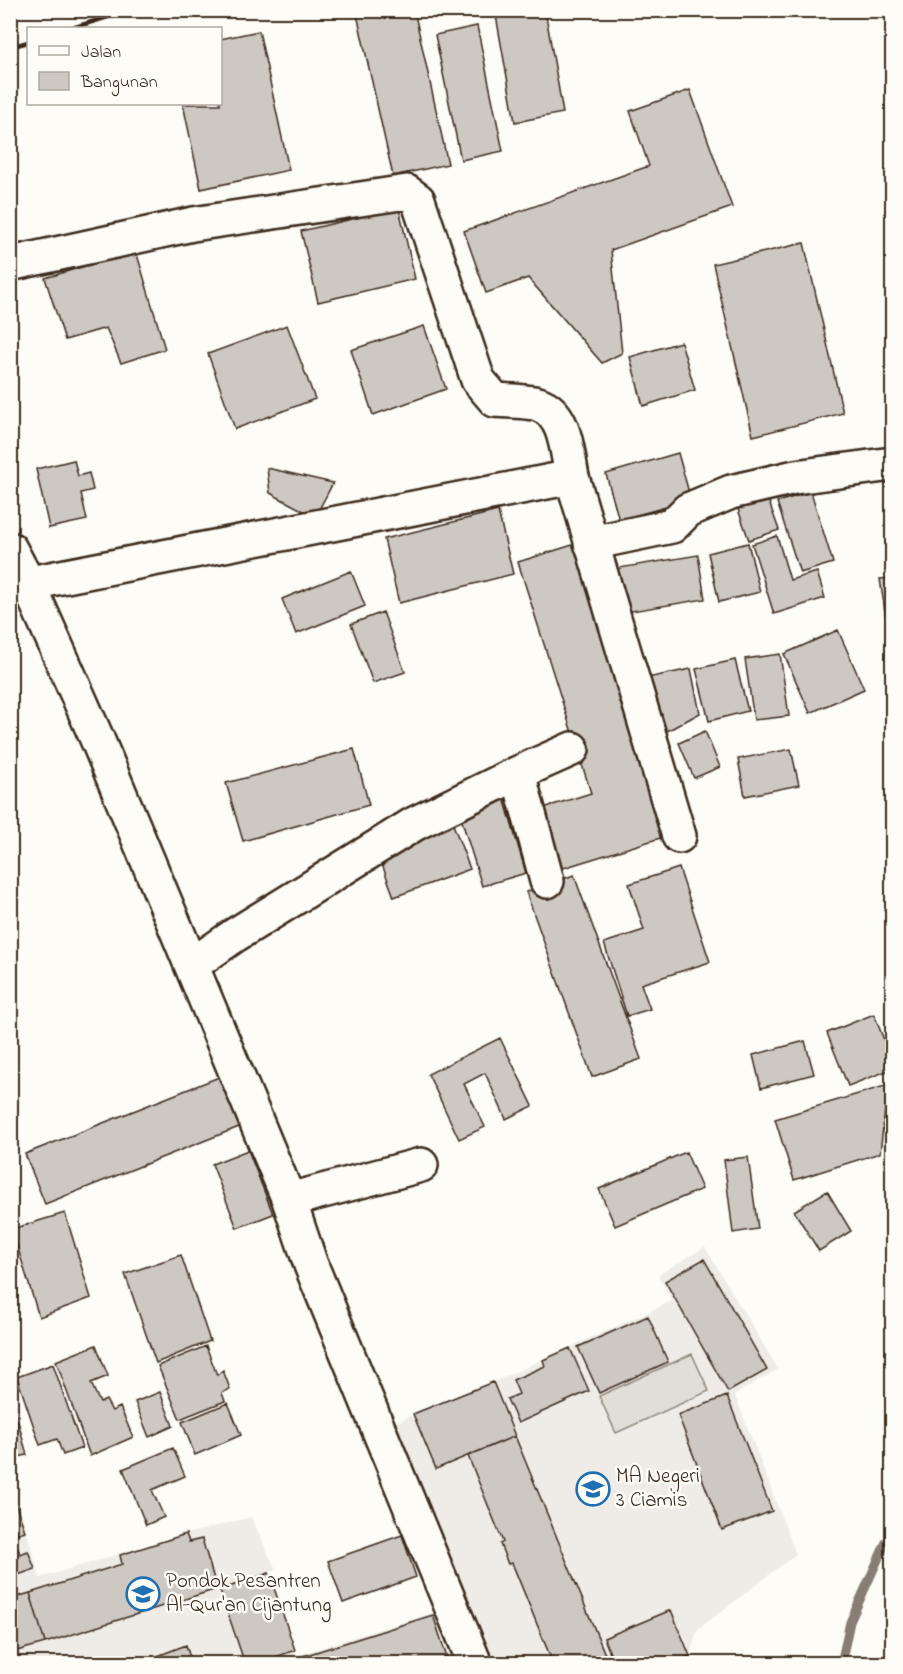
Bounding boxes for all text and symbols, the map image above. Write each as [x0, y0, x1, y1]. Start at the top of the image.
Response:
legend [27, 27, 222, 105]
text: Jalan [81, 40, 121, 66]
text: Bangunan [80, 70, 158, 97]
place label: MA Negeri 3 Ciamis [616, 1462, 700, 1516]
school or university icon: MA Negeri 3 Ciamis [575, 1471, 611, 1507]
place label: Pondok Pesantren Al-Qur'an Cijantung [166, 1567, 331, 1623]
school or university icon: Pondok Pesantren Al-Qur'an Cijantung [125, 1576, 161, 1612]

